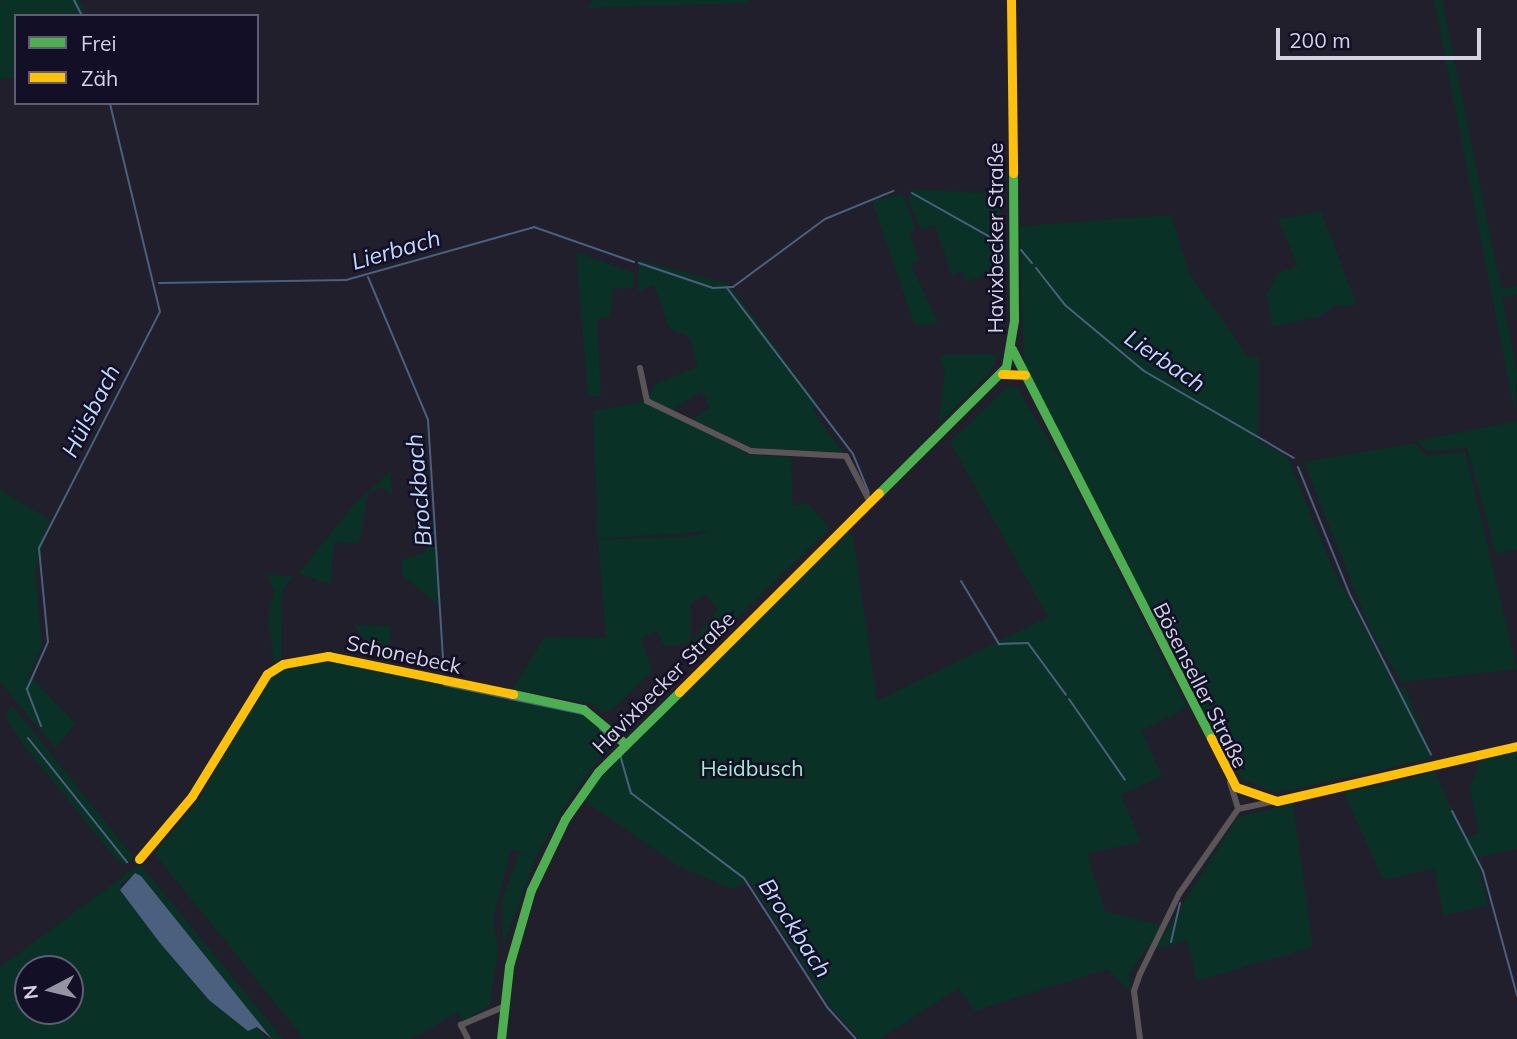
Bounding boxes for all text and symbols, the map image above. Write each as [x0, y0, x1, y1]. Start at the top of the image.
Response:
legend [14, 14, 259, 105]
scale bar [1279, 14, 1484, 58]
text: 200 m [1289, 27, 1351, 53]
text: Frei [81, 30, 117, 56]
text: Zäh [81, 65, 118, 91]
street label: Havixbecker Straße [982, 143, 1008, 333]
water label: Lierbach [348, 224, 444, 276]
water label: Lierbach [1119, 324, 1211, 398]
water label: Hülsbach [56, 360, 126, 462]
water label: Brockbach [400, 433, 438, 547]
street label: Bösenseller Straße [1148, 598, 1254, 772]
street label: Havixbecker Straße [587, 606, 739, 758]
street label: Schonebeck [344, 630, 464, 678]
park label: Heidbusch [701, 755, 803, 781]
water label: Brockbach [753, 873, 837, 983]
north arrow [14, 955, 84, 1025]
text: N [17, 984, 43, 1001]

